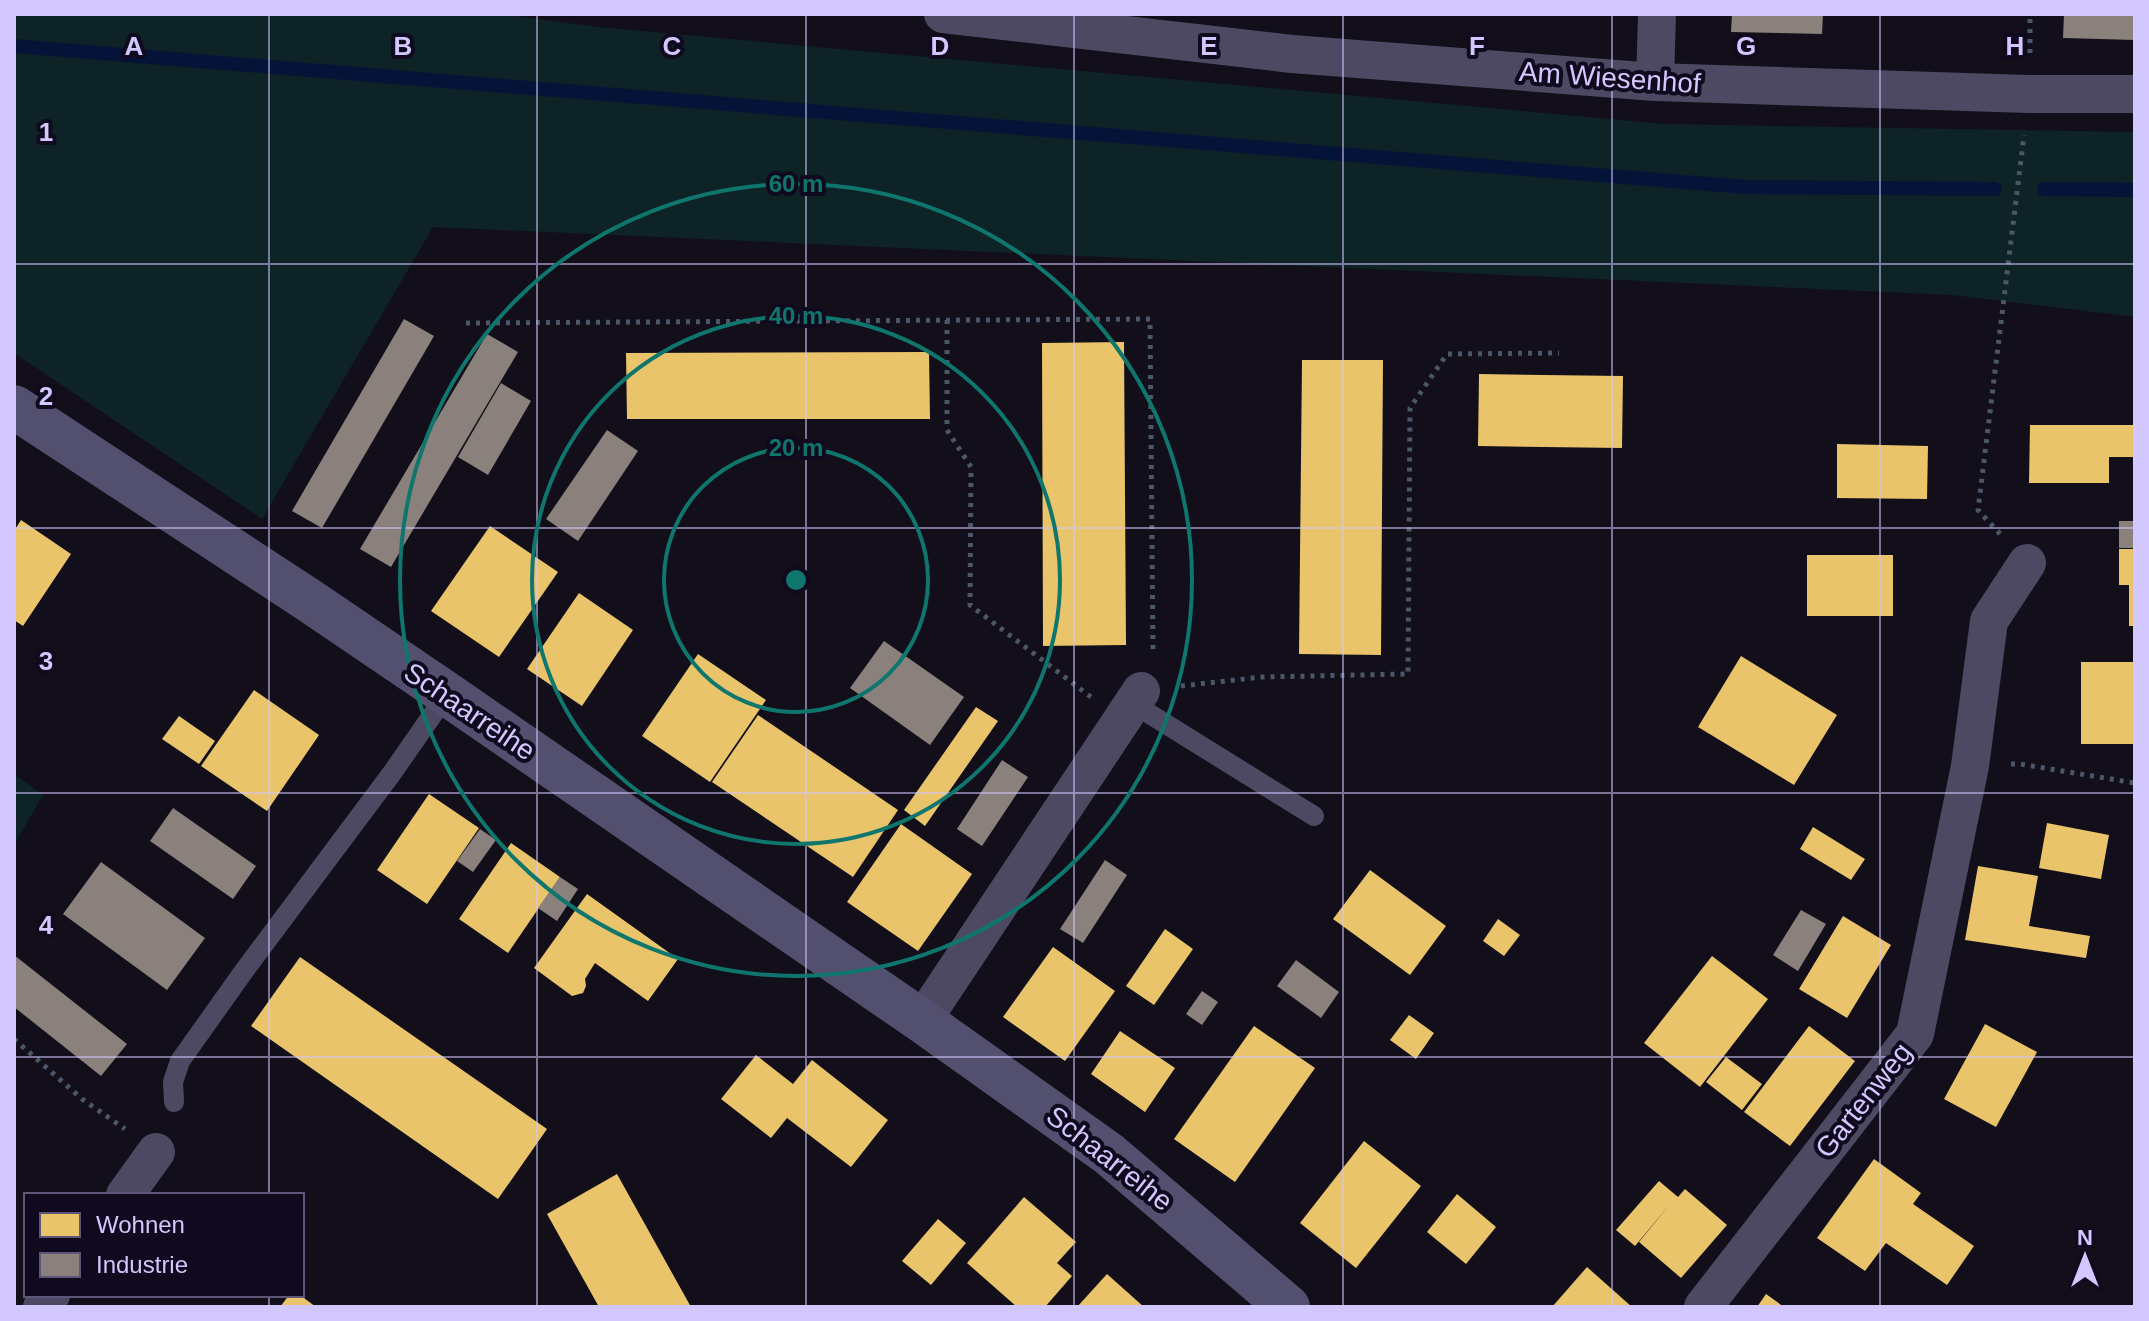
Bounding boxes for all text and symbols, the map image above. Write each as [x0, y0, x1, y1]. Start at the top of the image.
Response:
text: A [125, 31, 144, 61]
text: B [394, 31, 412, 61]
text: C [663, 31, 682, 61]
text: D [931, 31, 949, 61]
text: E [1200, 31, 1218, 61]
text: F [1469, 31, 1485, 61]
text: G [1736, 31, 1756, 61]
text: H [2006, 31, 2024, 61]
street label: Am Wiesenhof [1518, 56, 1702, 99]
text: 1 [39, 117, 53, 147]
text: 60 m [769, 170, 823, 197]
text: 40 m [769, 302, 823, 329]
text: 2 [39, 381, 53, 411]
text: 20 m [769, 434, 823, 461]
centre of rings [782, 566, 810, 594]
text: 3 [39, 646, 53, 676]
street label: Schaarreihe [398, 656, 541, 766]
text: 4 [39, 910, 54, 940]
street label: Gartenweg [1809, 1037, 1918, 1164]
street label: Schaarreihe [1041, 1100, 1179, 1217]
legend [24, 1193, 304, 1297]
text: Wohnen [96, 1211, 185, 1238]
north arrow [2045, 1217, 2125, 1297]
text: N [2077, 1225, 2093, 1250]
text: Industrie [96, 1251, 188, 1278]

